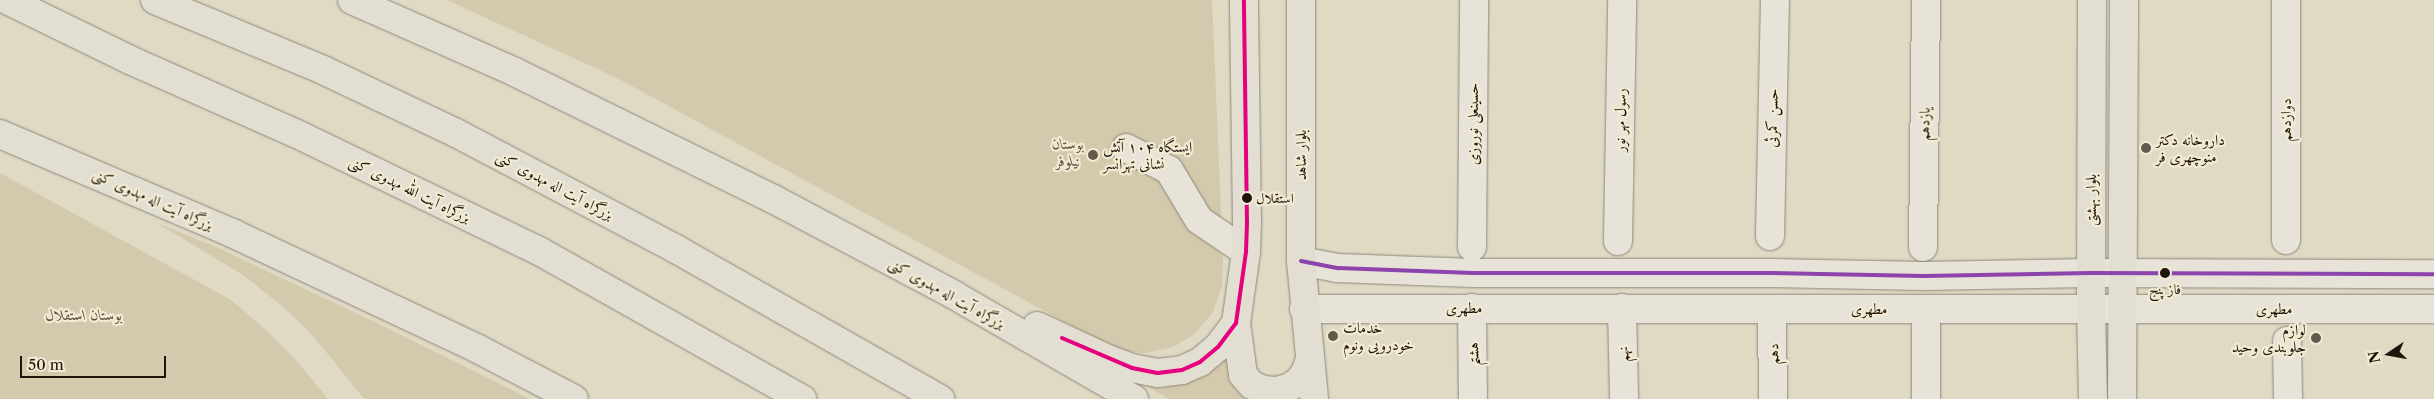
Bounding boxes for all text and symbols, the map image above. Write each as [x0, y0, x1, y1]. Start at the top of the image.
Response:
street label: حسینعلی نوروزی [1464, 83, 1482, 165]
street label: رسول مهر نور [1610, 88, 1630, 152]
street label: حسن کمرئی [1762, 88, 1782, 148]
street label: دوازدهم [2277, 98, 2295, 142]
street label: یازدهم [1915, 107, 1933, 141]
street label: بلوار شاهد [1292, 130, 1310, 180]
place label: داروخانه دکتر منوچهری فر [2156, 130, 2225, 165]
park label: بوستان نیلوفر [1052, 134, 1084, 169]
place label: ایستگاه ۱۰۴ آتش ‌نشانی تهرانسر [1103, 137, 1192, 172]
marker: داروخانه دکتر منوچهری فر [2140, 142, 2152, 154]
street label: بزرگراه آیت اله مهدوی کنی [493, 147, 617, 223]
marker: ایستگاه ۱۰۴ آتش ‌نشانی تهرانسر [1087, 149, 1099, 161]
street label: بزرگراه آیت الله مهدوی کنی [346, 152, 474, 226]
street label: بزرگراه آیت اله مهدوی کنی [90, 164, 216, 234]
street label: بلوار بهشتی [2082, 174, 2100, 226]
place label: استقلال [1256, 190, 1294, 206]
marker: استقلال [1242, 193, 1252, 203]
street label: بزرگراه آیت اله مهدوی کنی [886, 254, 1008, 332]
marker: فاز پنج [2160, 268, 2170, 278]
place label: فاز پنج [2149, 281, 2181, 297]
street label: مطهری [1446, 299, 1482, 317]
street label: مطهری [1851, 300, 1887, 318]
street label: مطهری [2256, 300, 2292, 318]
park label: بوستان استقلال [46, 306, 122, 324]
place label: خدمات خودرویی ونوم [1343, 318, 1414, 353]
place label: لوازم جلوبندی وحید [2232, 320, 2306, 355]
north arrow [2364, 329, 2414, 379]
marker: خدمات خودرویی ونوم [1327, 330, 1339, 342]
marker: لوازم جلوبندی وحید [2310, 332, 2322, 344]
street label: هشتم [1464, 342, 1482, 366]
street label: دهم [1764, 343, 1782, 365]
scale bar [22, 346, 169, 378]
street label: نهم [1614, 346, 1632, 362]
text: N [2364, 349, 2384, 365]
text: 50 m [28, 355, 64, 374]

